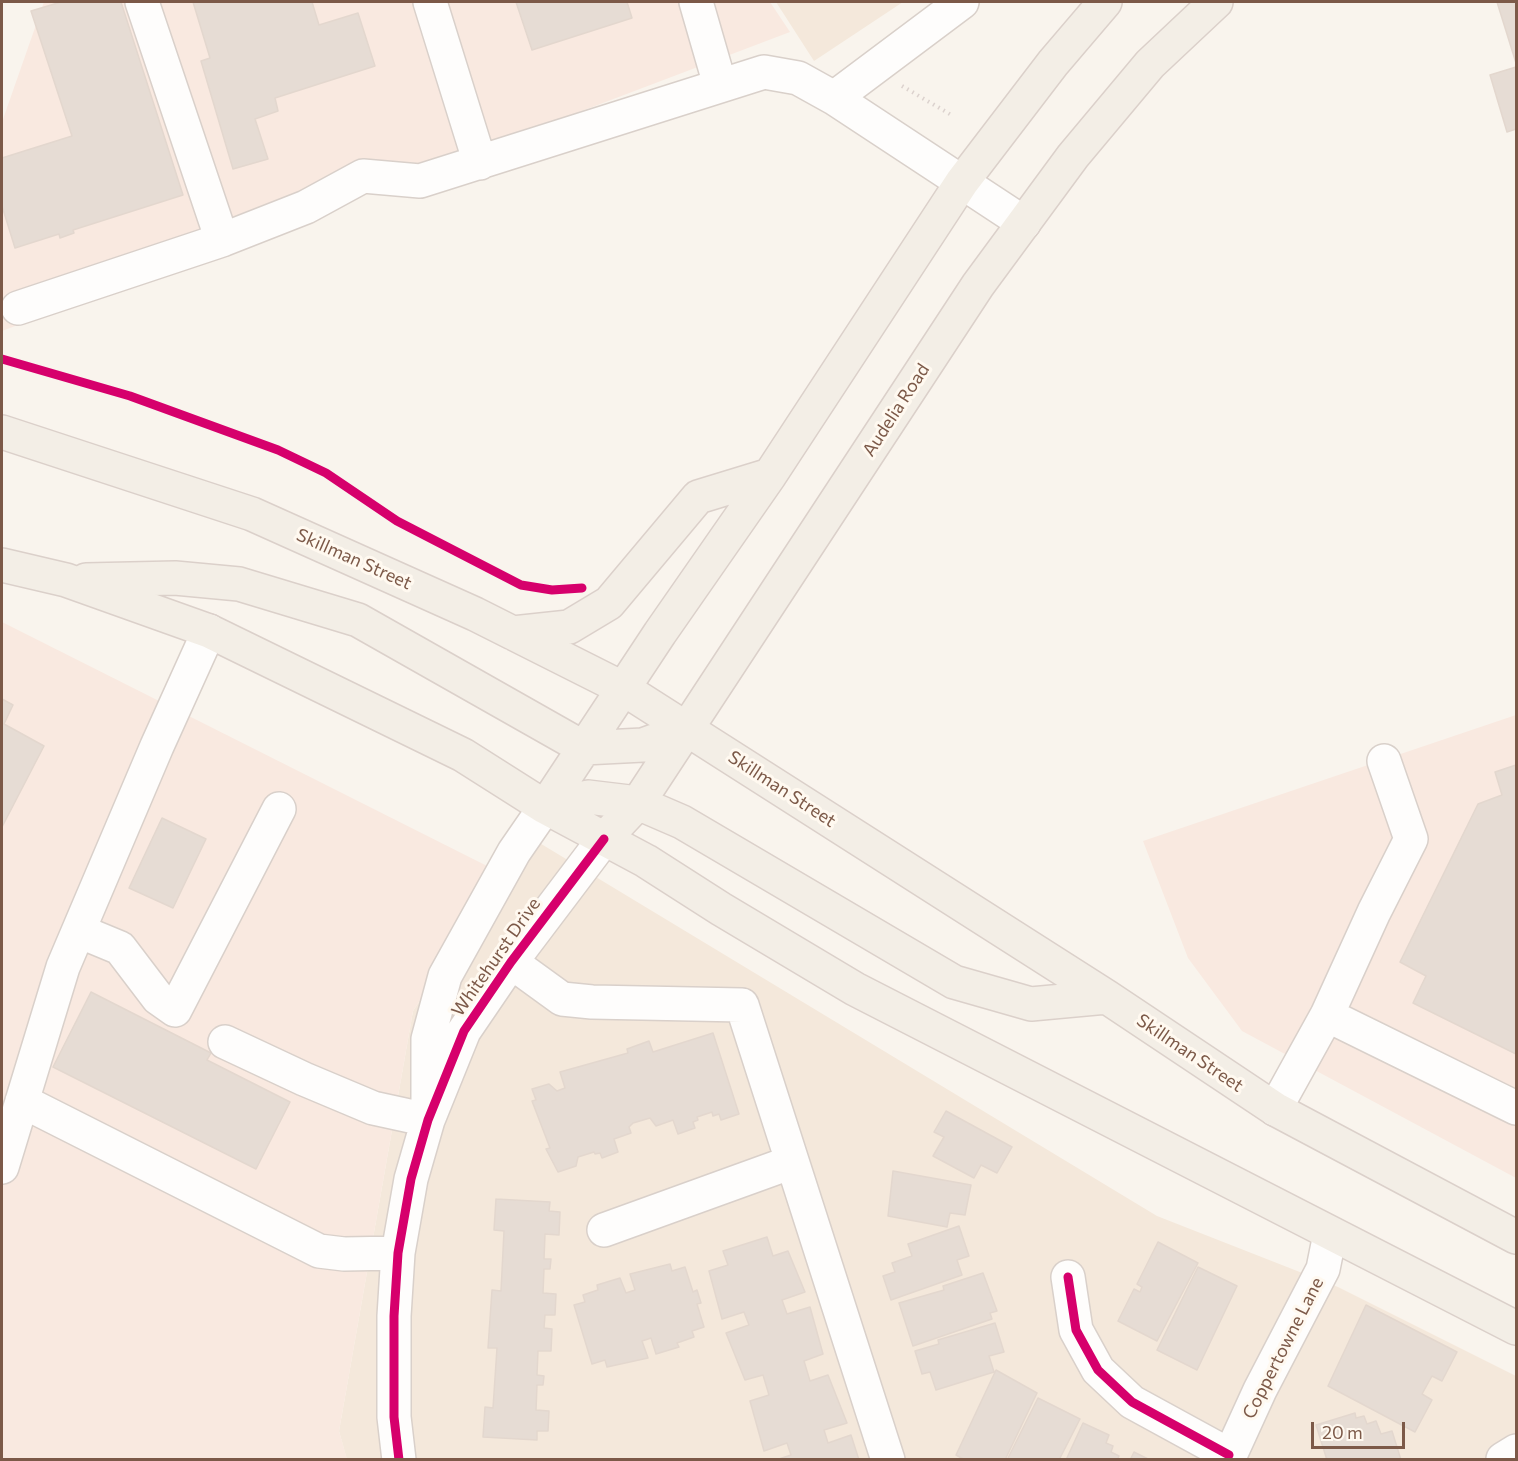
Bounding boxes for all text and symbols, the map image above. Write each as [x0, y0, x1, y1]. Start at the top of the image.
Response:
street label: Audelia Road [858, 360, 934, 460]
street label: Skillman Street [293, 524, 415, 594]
street label: Skillman Street [724, 746, 840, 832]
street label: Whitehurst Drive [447, 894, 545, 1020]
street label: Skillman Street [1133, 1009, 1247, 1097]
street label: Coppertowne Lane [1238, 1274, 1328, 1422]
scale bar [1314, 1410, 1408, 1448]
text: 20 m [1322, 1421, 1363, 1443]

